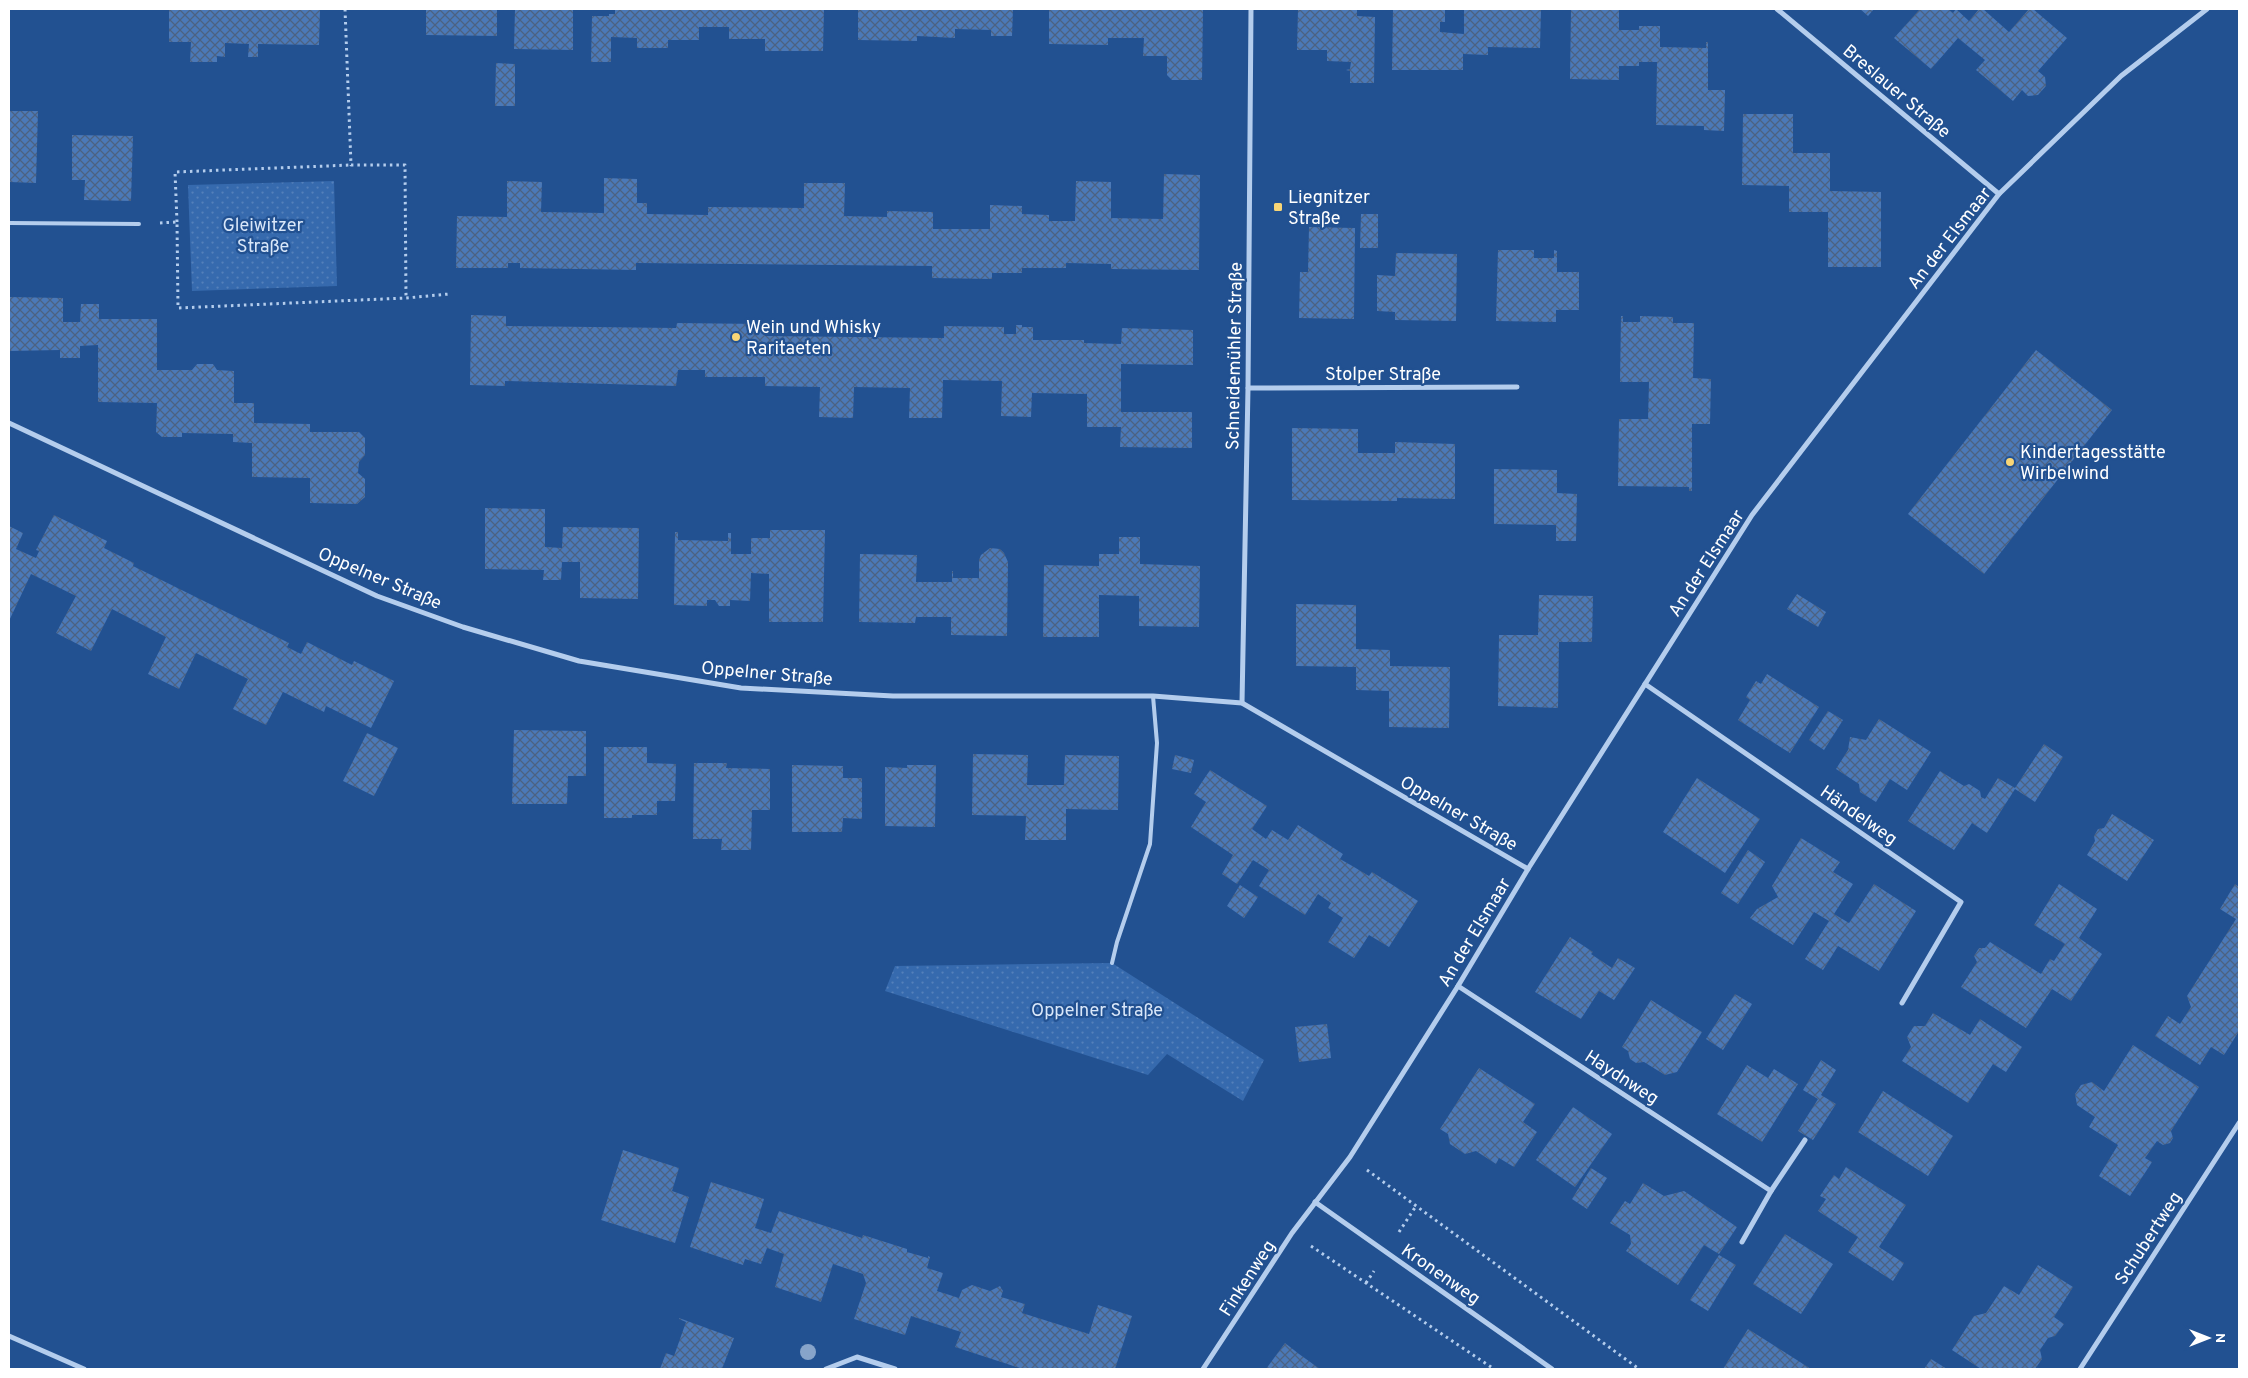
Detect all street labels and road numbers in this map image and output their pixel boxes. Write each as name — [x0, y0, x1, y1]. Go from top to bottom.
street label: Breslauer Straße — [1837, 40, 1955, 144]
street label: An der Elsmaar — [1903, 183, 1997, 295]
street label: Schneidemühler Straße — [1222, 262, 1249, 450]
street label: Stolper Straße — [1325, 364, 1441, 387]
street label: An der Elsmaar — [1664, 506, 1750, 622]
street label: Oppelner Straße — [314, 543, 445, 616]
street label: Oppelner Straße — [700, 657, 834, 692]
street label: Oppelner Straße — [1395, 771, 1521, 857]
street label: Händelweg — [1815, 781, 1901, 851]
street label: An der Elsmaar — [1434, 874, 1517, 992]
street label: Haydnweg — [1580, 1046, 1663, 1111]
street label: Schubertweg — [2111, 1188, 2188, 1290]
street label: Finkenweg — [1215, 1236, 1281, 1321]
street label: Kronenweg — [1396, 1240, 1484, 1311]

